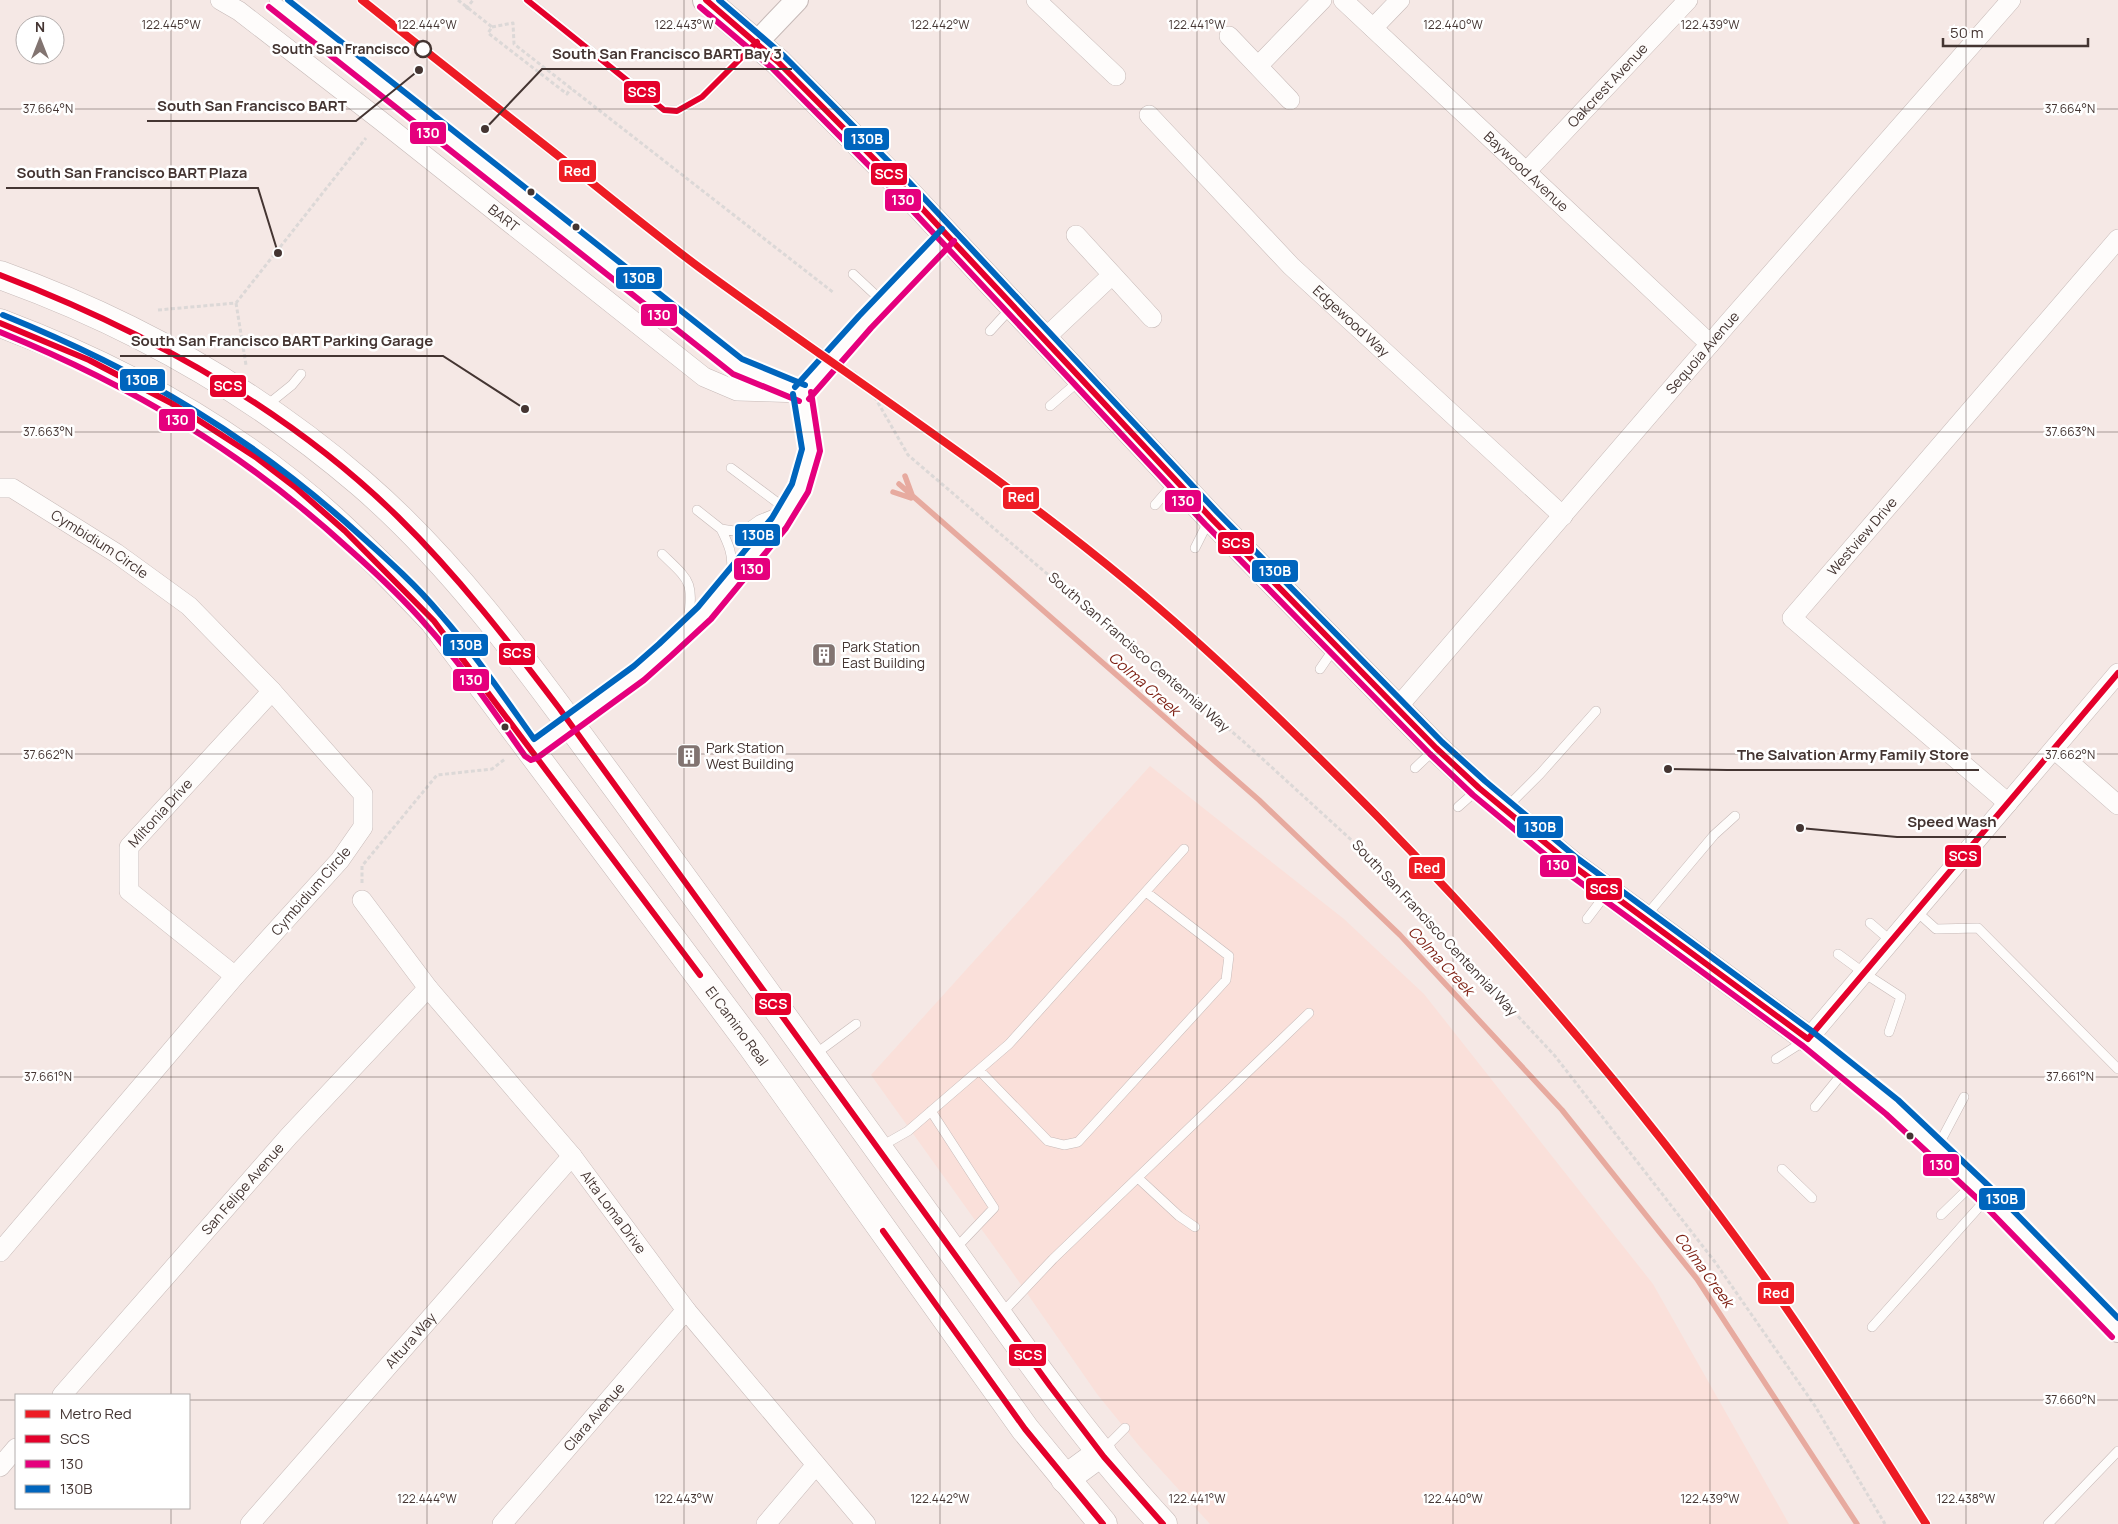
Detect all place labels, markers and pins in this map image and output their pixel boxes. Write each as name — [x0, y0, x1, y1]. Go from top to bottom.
place label: South San Francisco — [272, 39, 410, 58]
callout: South San Francisco BART Bay 3 — [542, 39, 792, 69]
marker: South San Francisco — [414, 40, 432, 58]
callout: South San Francisco BART — [147, 91, 356, 121]
callout: South San Francisco BART Plaza — [6, 158, 258, 188]
unlabelled marker — [526, 187, 536, 197]
unlabelled marker — [571, 222, 581, 232]
callout: South San Francisco BART Parking Garage — [120, 326, 443, 356]
place label: Park Station East Building — [842, 637, 925, 672]
building icon: Park Station East Building — [811, 642, 837, 668]
unlabelled marker — [500, 722, 510, 732]
place label: Park Station West Building — [706, 738, 794, 773]
callout: The Salvation Army Family Store — [1727, 740, 1979, 770]
building icon: Park Station West Building — [676, 743, 702, 769]
callout: Speed Wash — [1897, 807, 2006, 837]
unlabelled marker — [1905, 1131, 1915, 1141]

